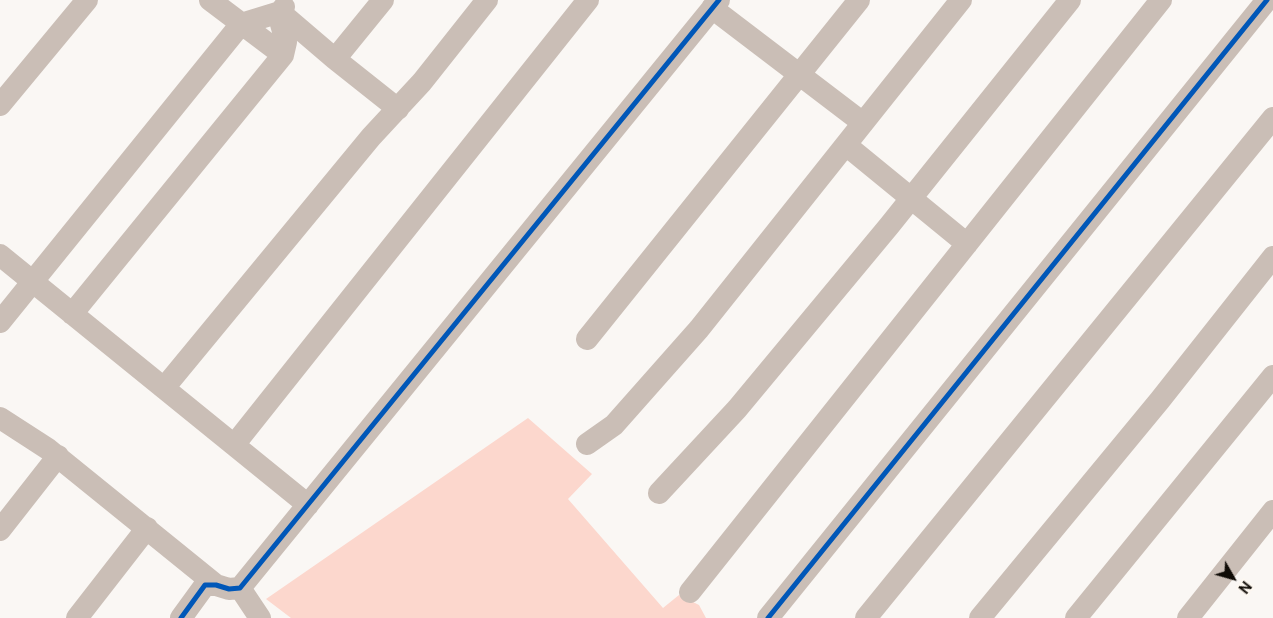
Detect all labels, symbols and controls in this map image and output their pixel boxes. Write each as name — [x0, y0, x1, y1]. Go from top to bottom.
north arrow — [1208, 553, 1258, 603]
text: N — [1235, 578, 1255, 596]

